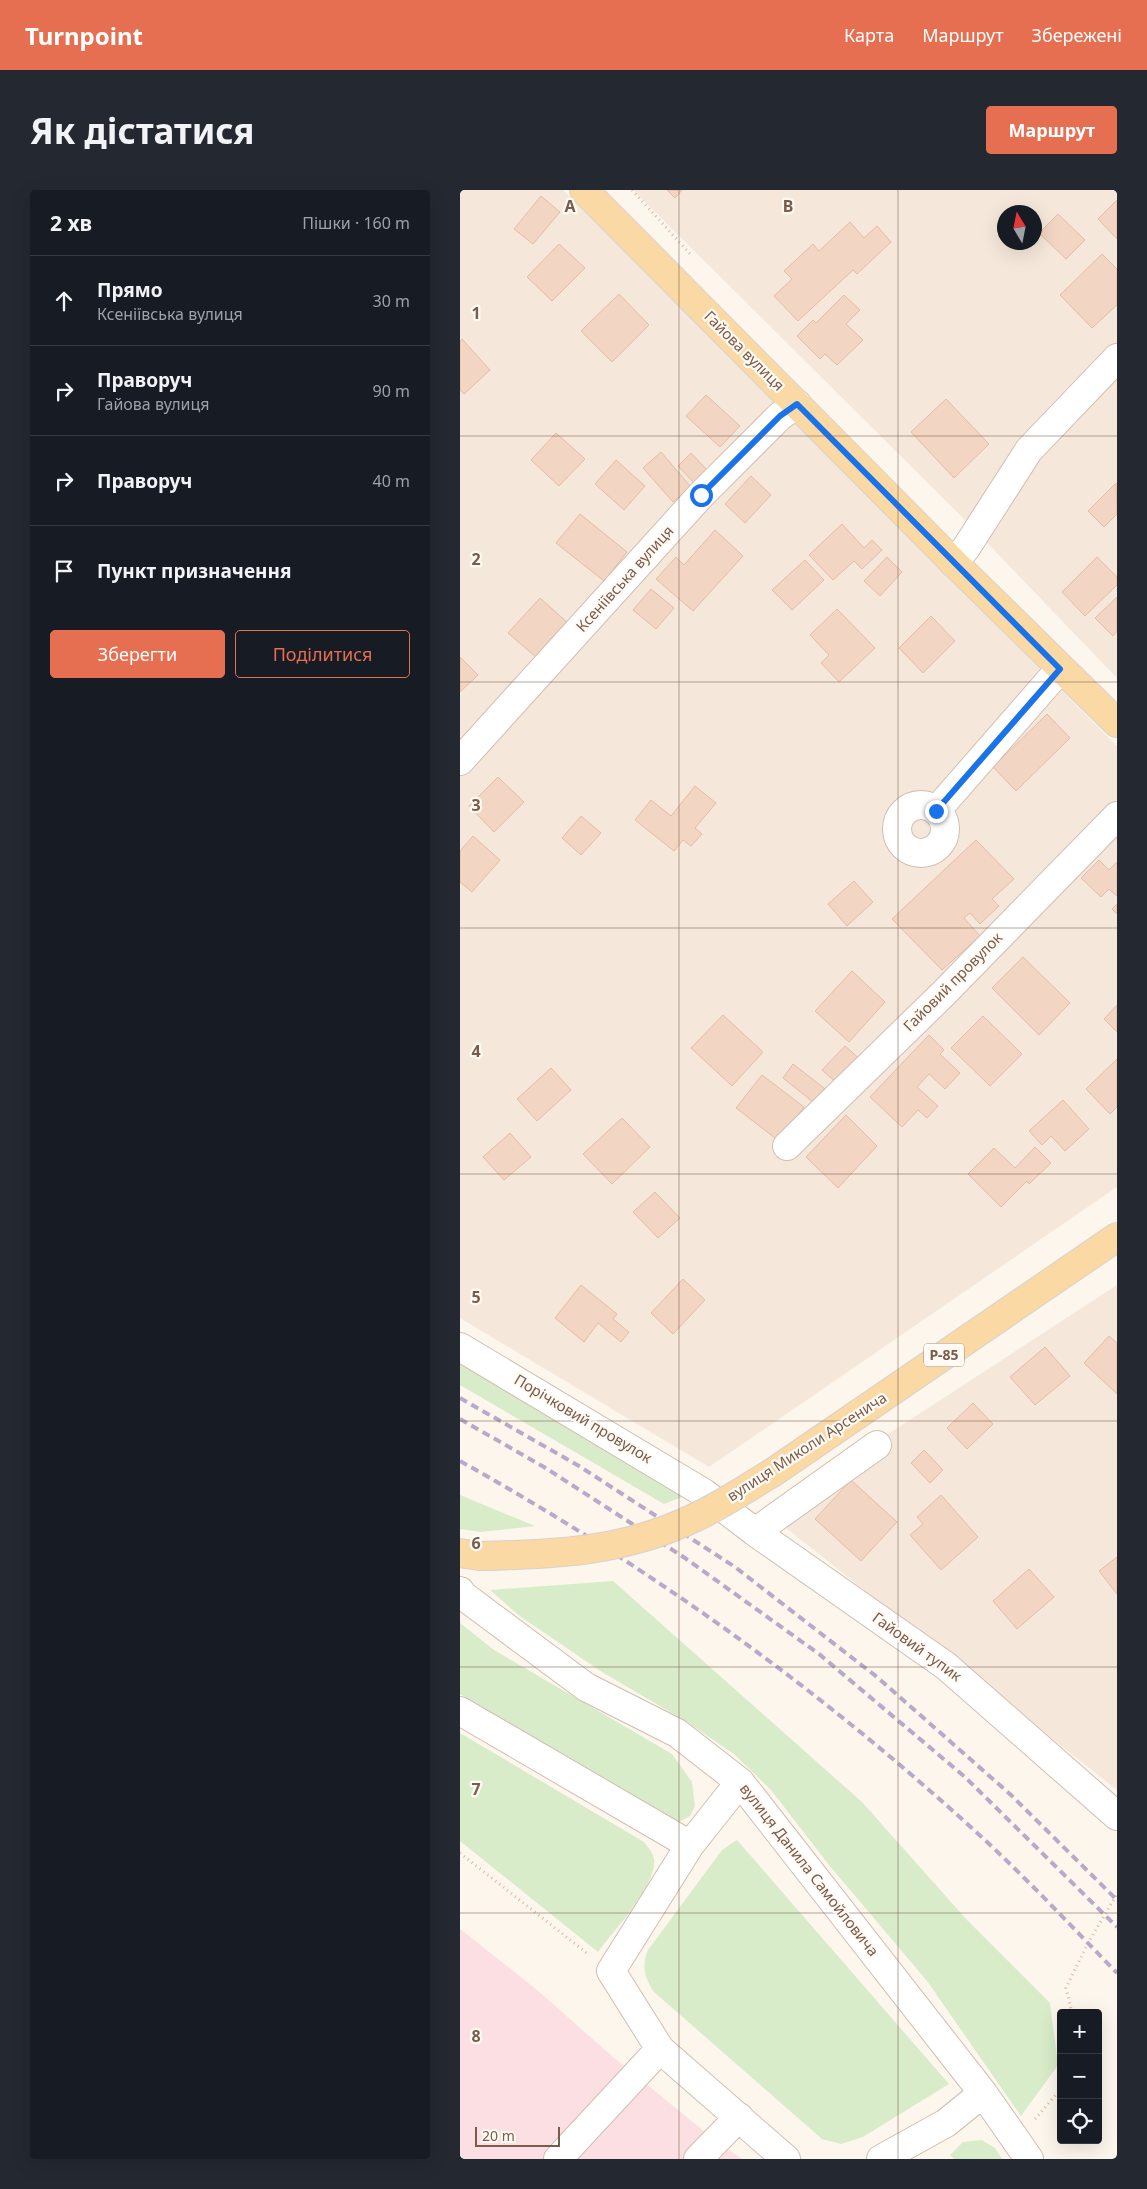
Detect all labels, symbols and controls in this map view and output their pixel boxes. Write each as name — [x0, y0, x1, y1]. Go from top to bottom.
text: Turnpoint — [25, 19, 143, 52]
text: Карта — [844, 23, 894, 47]
text: Маршрут — [922, 23, 1004, 47]
text: Збережені — [1032, 23, 1122, 47]
button: Маршрут — [986, 106, 1117, 154]
text: Як дістатися — [30, 107, 255, 154]
text: A — [564, 195, 576, 217]
text: B — [783, 195, 793, 217]
north arrow — [997, 205, 1042, 250]
text: 2 хв — [50, 209, 92, 237]
text: Пішки · 160 m — [302, 212, 410, 234]
text: Прямо — [97, 277, 163, 303]
icon: ahead — [50, 287, 78, 315]
text: 30 m — [373, 290, 410, 312]
text: 1 — [471, 302, 481, 324]
text: Ксеніївська вулиця — [97, 303, 243, 325]
street label: Гайова вулиця — [700, 306, 789, 395]
text: Праворуч — [97, 367, 192, 393]
icon: right — [50, 377, 78, 405]
text: 90 m — [373, 380, 410, 402]
text: Гайова вулиця — [97, 393, 209, 415]
icon: right — [50, 467, 78, 495]
text: Праворуч — [97, 468, 192, 494]
text: 40 m — [373, 470, 410, 492]
route start — [690, 484, 713, 507]
street label: Ксеніївська вулиця — [571, 521, 677, 636]
text: 2 — [471, 548, 481, 570]
icon: arrive — [50, 557, 78, 585]
text: Пункт призначення — [97, 558, 291, 584]
button: Зберегти — [50, 630, 225, 678]
button: Поділитися — [235, 630, 410, 678]
text: 3 — [471, 794, 481, 816]
route end — [925, 800, 948, 823]
street label: Гайовий провулок — [898, 927, 1006, 1035]
text: 4 — [471, 1040, 481, 1062]
text: 5 — [471, 1286, 481, 1308]
road number: Р-85 — [924, 1344, 964, 1366]
street label: Порічковий провулок — [511, 1369, 656, 1467]
street label: вулиця Миколи Арсенича — [723, 1387, 890, 1505]
text: 6 — [471, 1532, 481, 1554]
street label: Гайовий тупик — [869, 1607, 966, 1685]
text: 7 — [471, 1778, 481, 1800]
street label: вулиця Данила Самойловича — [736, 1779, 884, 1960]
map controls — [1057, 2009, 1102, 2144]
button: + — [1057, 2009, 1102, 2054]
text: 8 — [471, 2025, 481, 2047]
button: − — [1057, 2054, 1102, 2099]
button: locate — [1057, 2099, 1102, 2144]
scale bar — [475, 2124, 560, 2147]
text: 20 m — [482, 2126, 515, 2145]

